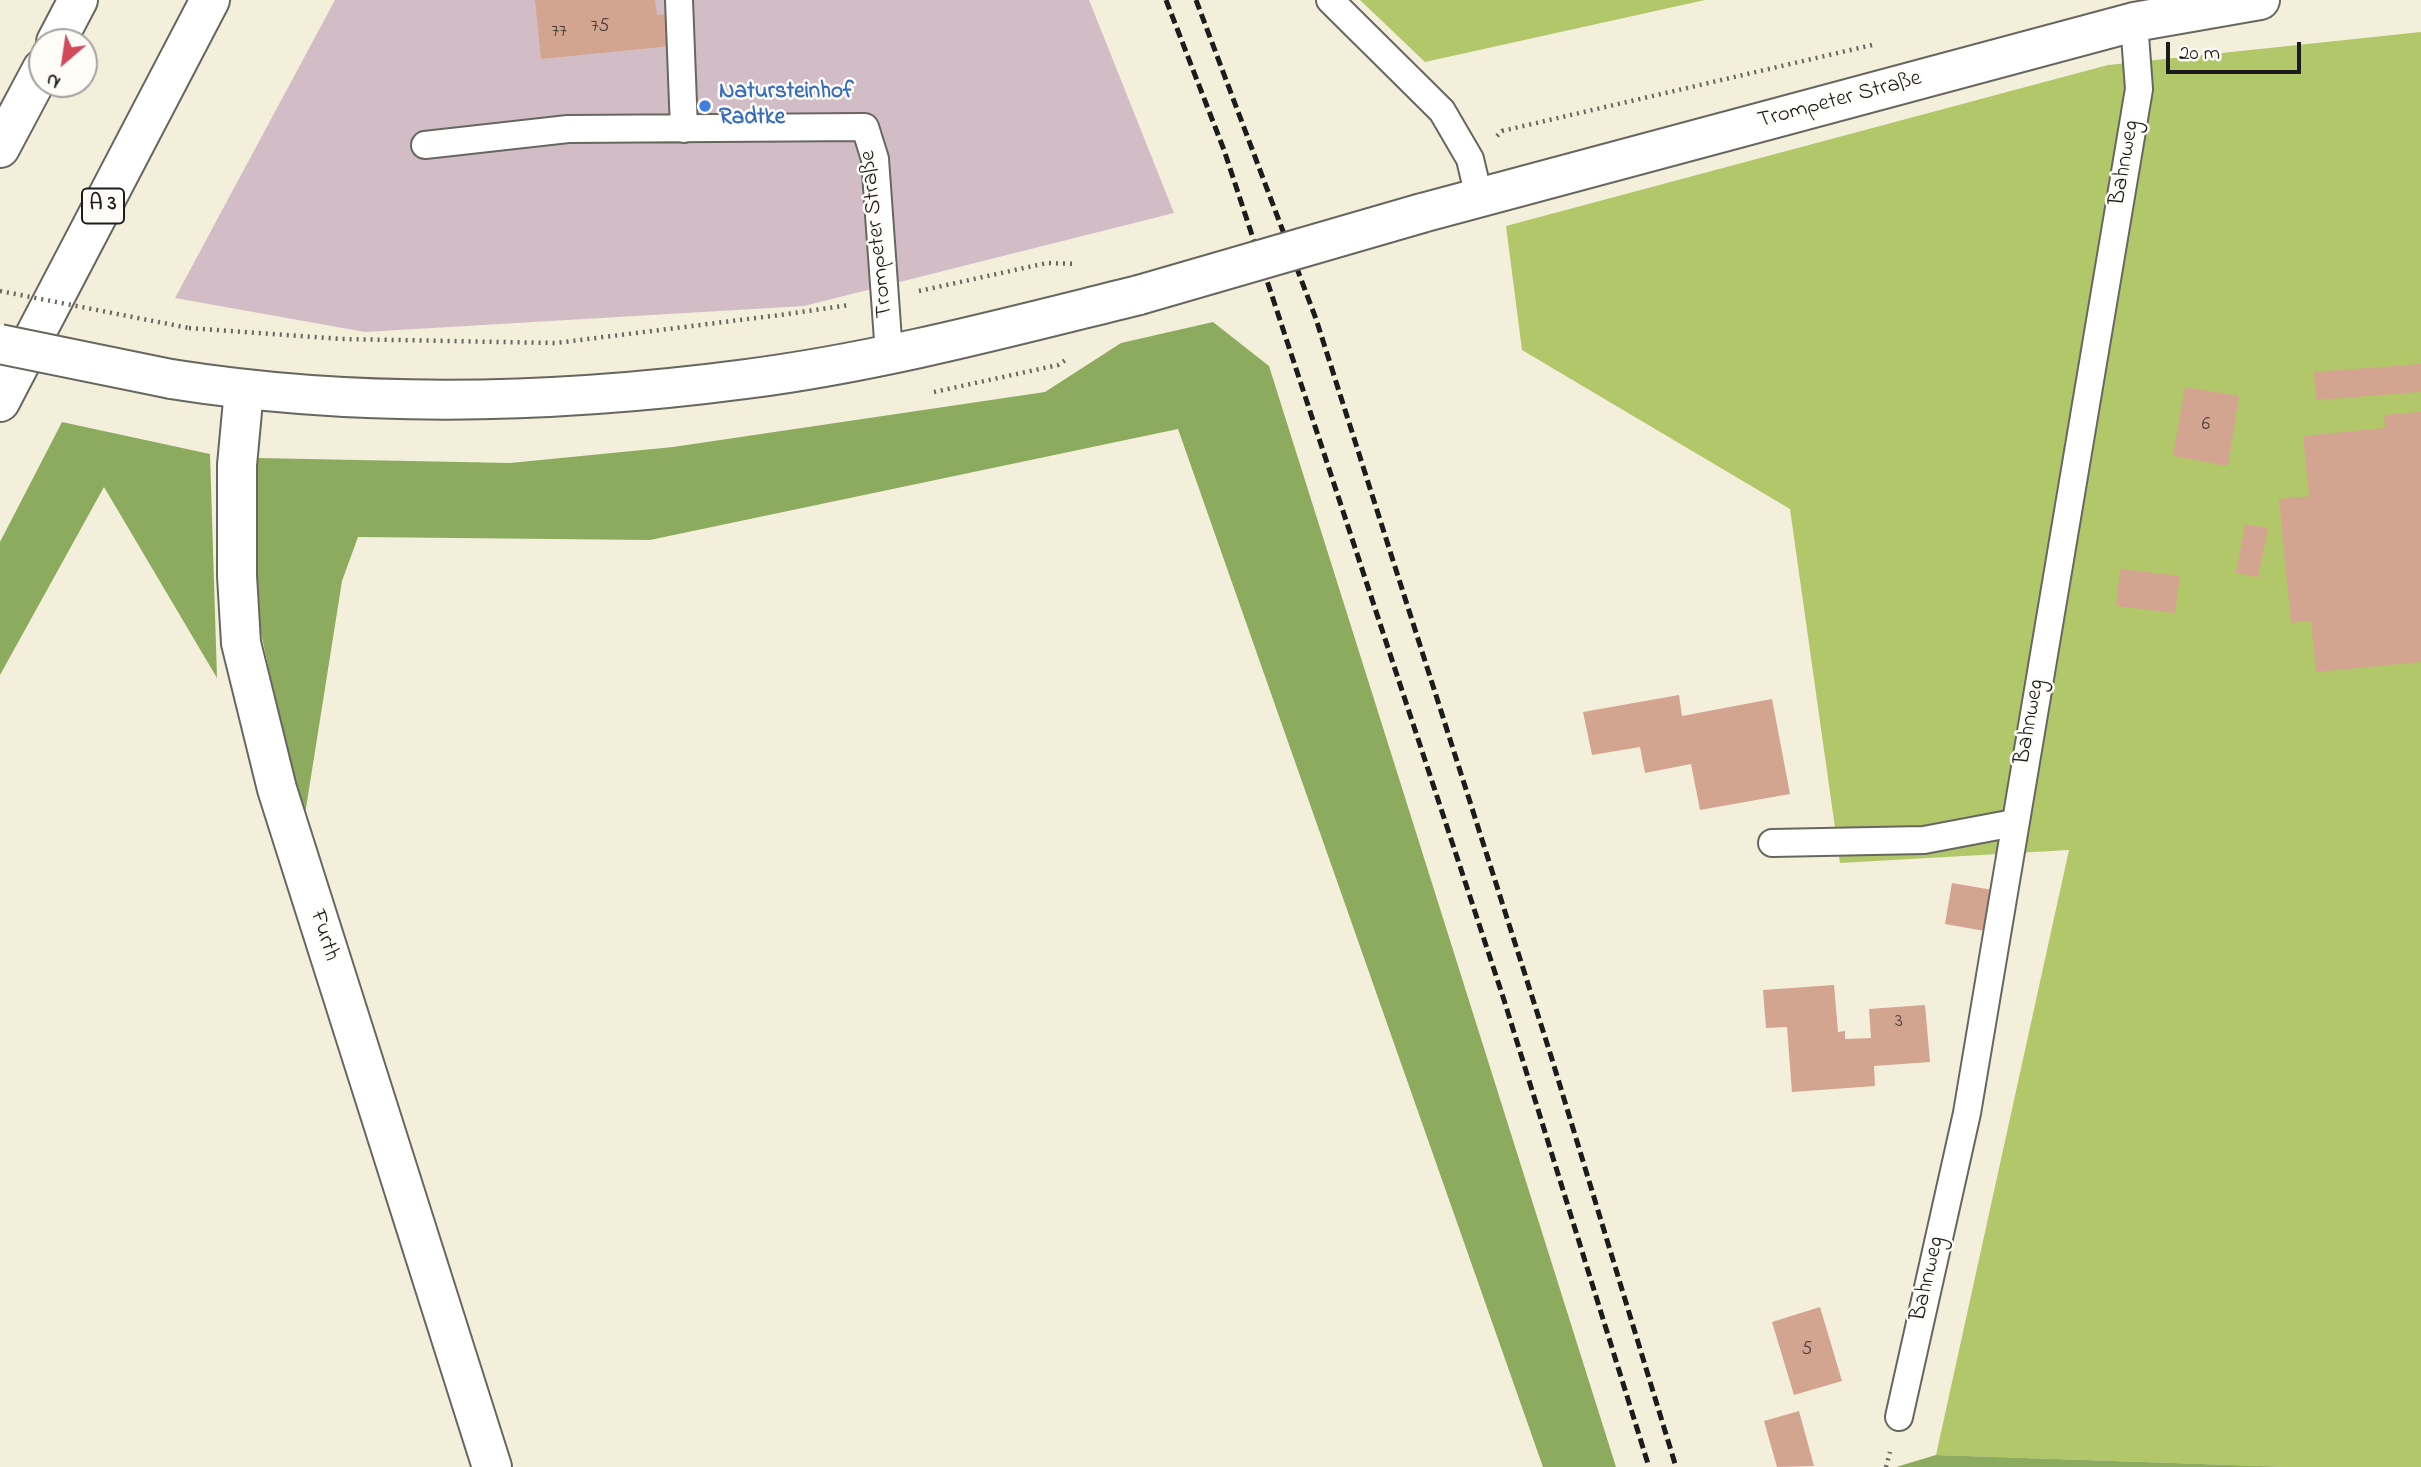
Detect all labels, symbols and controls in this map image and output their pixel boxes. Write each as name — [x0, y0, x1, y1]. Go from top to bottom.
house number: 75 — [591, 17, 609, 39]
house number: 77 — [551, 22, 567, 44]
north arrow — [28, 28, 98, 98]
scale bar — [2169, 28, 2304, 72]
text: 20 m — [2179, 39, 2220, 69]
text: N — [41, 65, 66, 95]
street label: Trompeter Straße — [1755, 66, 1925, 136]
place label: Natursteinhof Radtke — [719, 79, 854, 133]
marker: Natursteinhof Radtke — [697, 98, 713, 114]
street label: Bahnweg — [2105, 118, 2147, 208]
street label: Trompeter Straße — [855, 149, 901, 319]
road number: A 3 — [82, 188, 124, 224]
house number: 6 — [2202, 415, 2210, 437]
street label: Bahnweg — [2010, 677, 2052, 767]
street label: Furth — [302, 907, 344, 965]
house number: 3 — [1895, 1012, 1903, 1034]
street label: Bahnweg — [1906, 1234, 1952, 1324]
house number: 5 — [1802, 1340, 1812, 1362]

